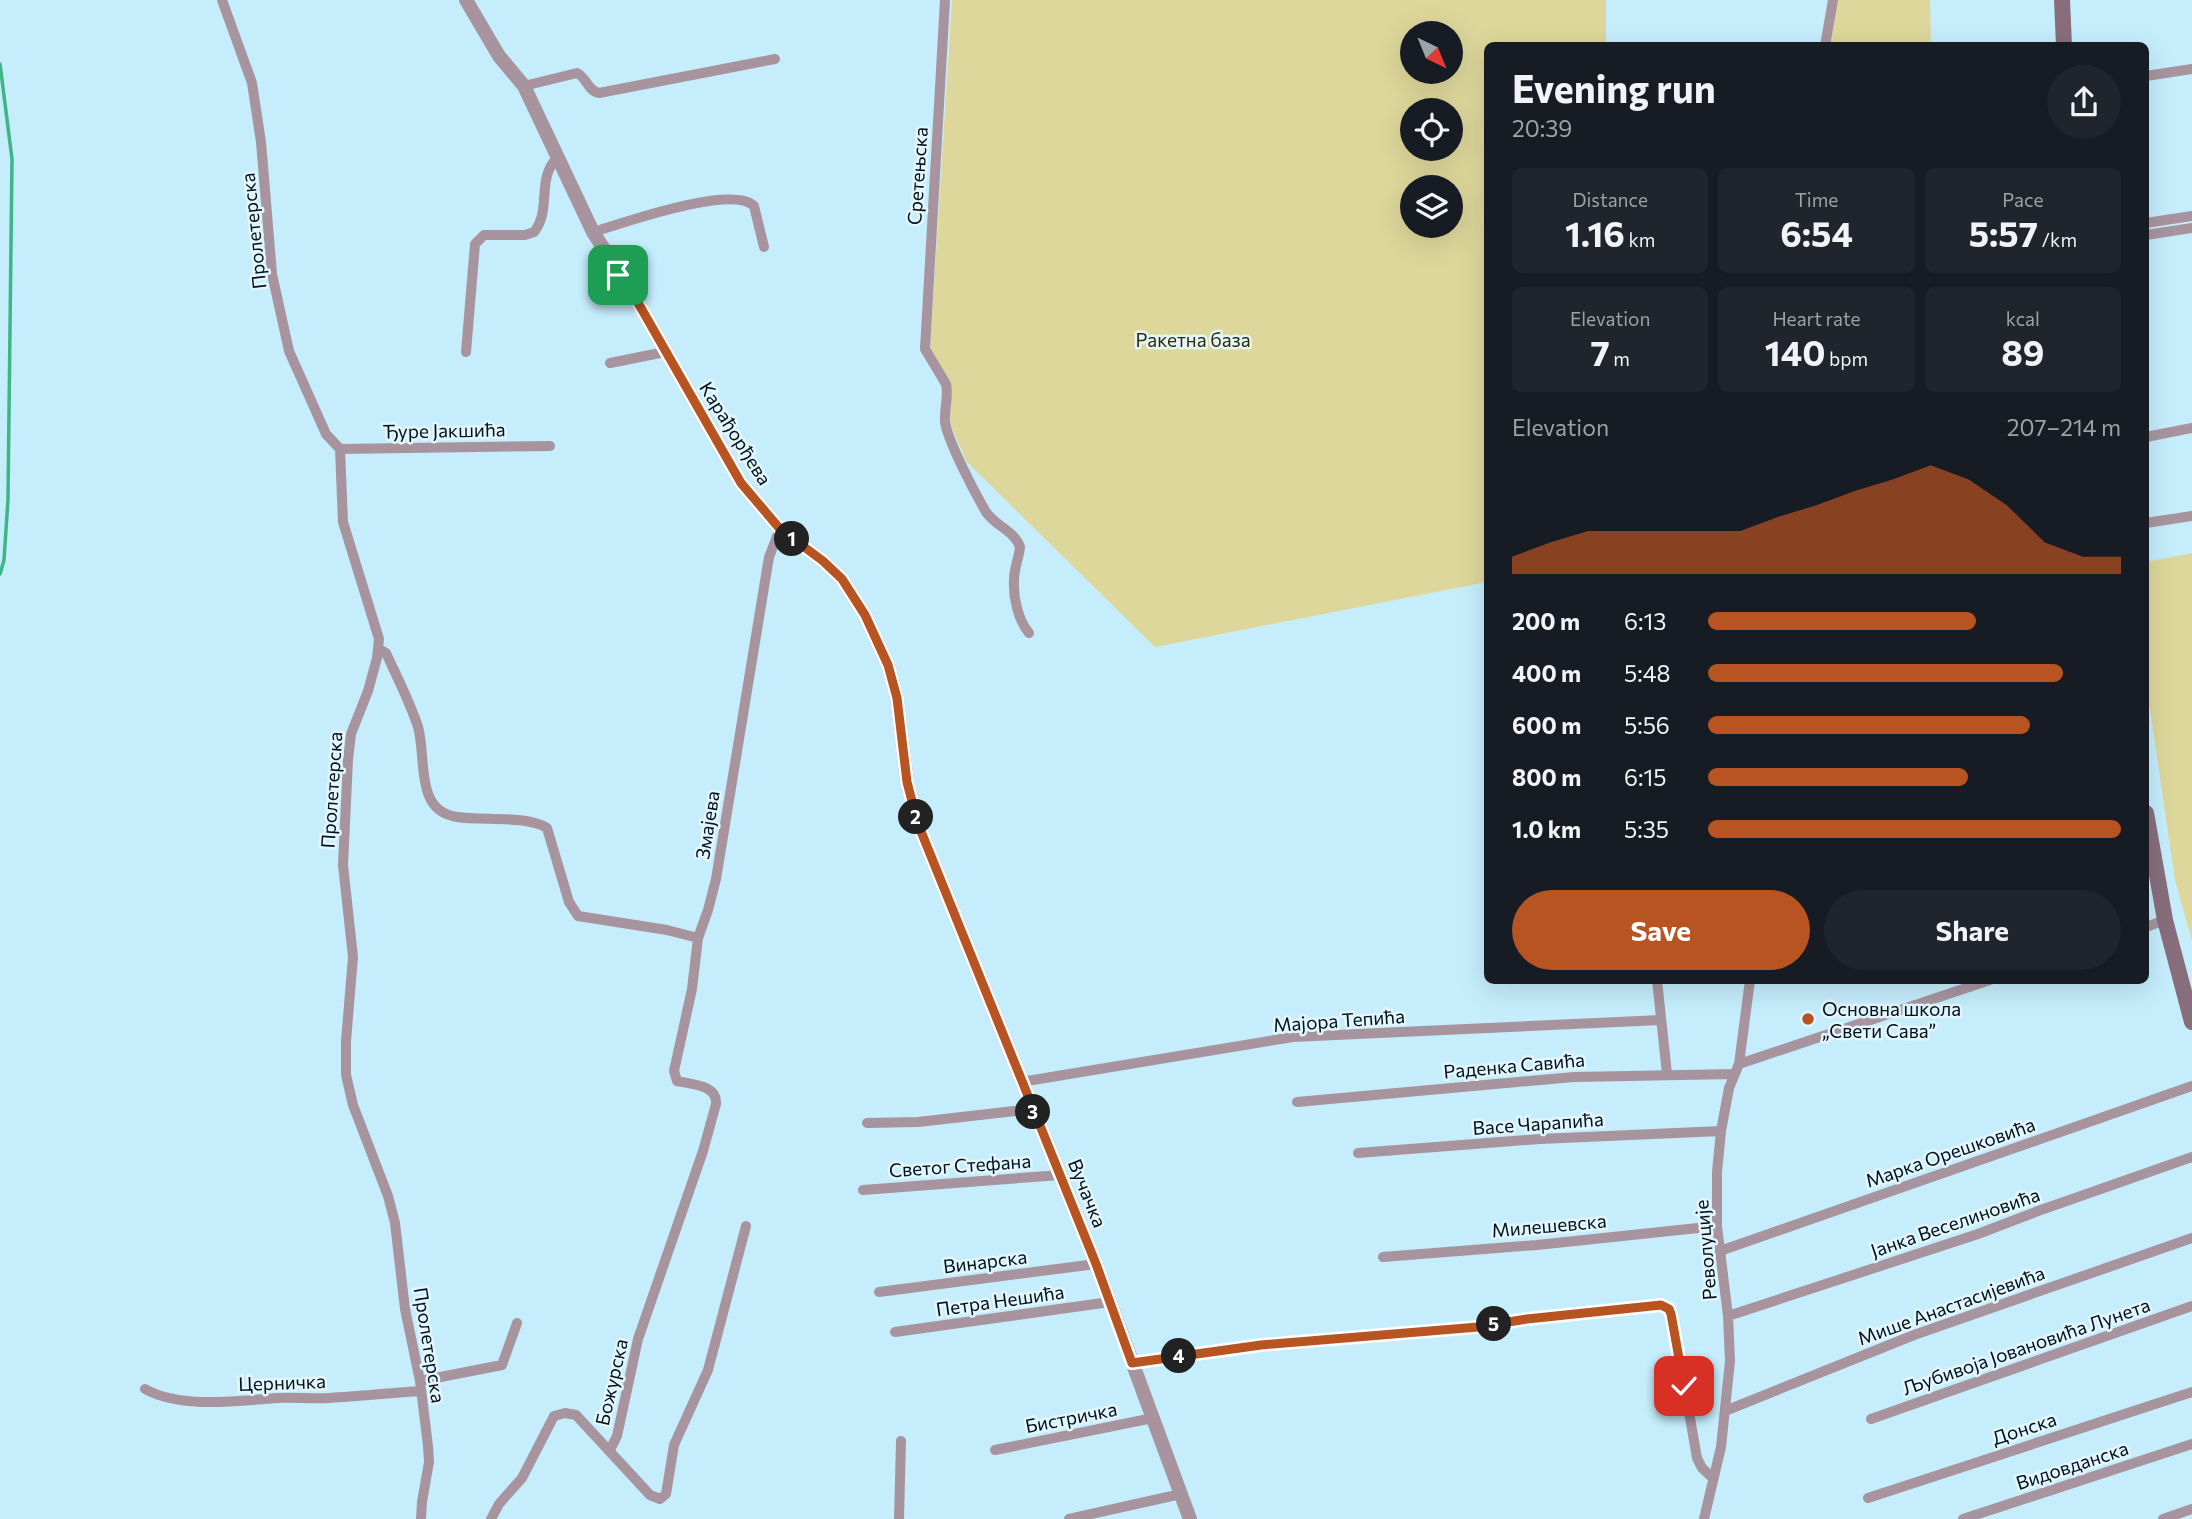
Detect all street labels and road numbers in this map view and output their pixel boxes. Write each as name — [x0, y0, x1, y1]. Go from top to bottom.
street label: Сретењска — [902, 126, 932, 226]
street label: Пролетерска — [235, 172, 271, 290]
street label: Карађорђева — [695, 377, 777, 489]
street label: Ђуре Јакшића — [382, 417, 506, 443]
street label: Пролетерска — [315, 731, 347, 849]
street label: Змајева — [690, 789, 724, 861]
street label: Мајора Тепића — [1272, 1004, 1406, 1036]
street label: Раденка Савића — [1442, 1047, 1586, 1083]
street label: Васе Чарапића — [1472, 1107, 1604, 1139]
street label: Марка Орешковића — [1862, 1112, 2038, 1192]
street label: Светог Стефана — [888, 1149, 1032, 1181]
street label: Вучачка — [1064, 1155, 1112, 1231]
street label: Јанка Веселиновића — [1867, 1182, 2043, 1262]
street label: Револуције — [1689, 1199, 1721, 1301]
street label: Милешевска — [1491, 1209, 1607, 1241]
street label: Винарска — [942, 1244, 1028, 1278]
street label: Мише Анастасијевића — [1854, 1260, 2048, 1350]
street label: Петра Нешића — [934, 1280, 1066, 1320]
street label: Пролетерска — [410, 1285, 450, 1405]
street label: Љубивоја Јовановића Лунета — [1899, 1293, 2153, 1399]
street label: Божурска — [590, 1336, 632, 1428]
street label: Церничка — [238, 1369, 326, 1395]
street label: Бистричка — [1023, 1397, 1119, 1437]
street label: Донска — [1989, 1407, 2059, 1449]
street label: Видовданска — [2013, 1436, 2131, 1494]

